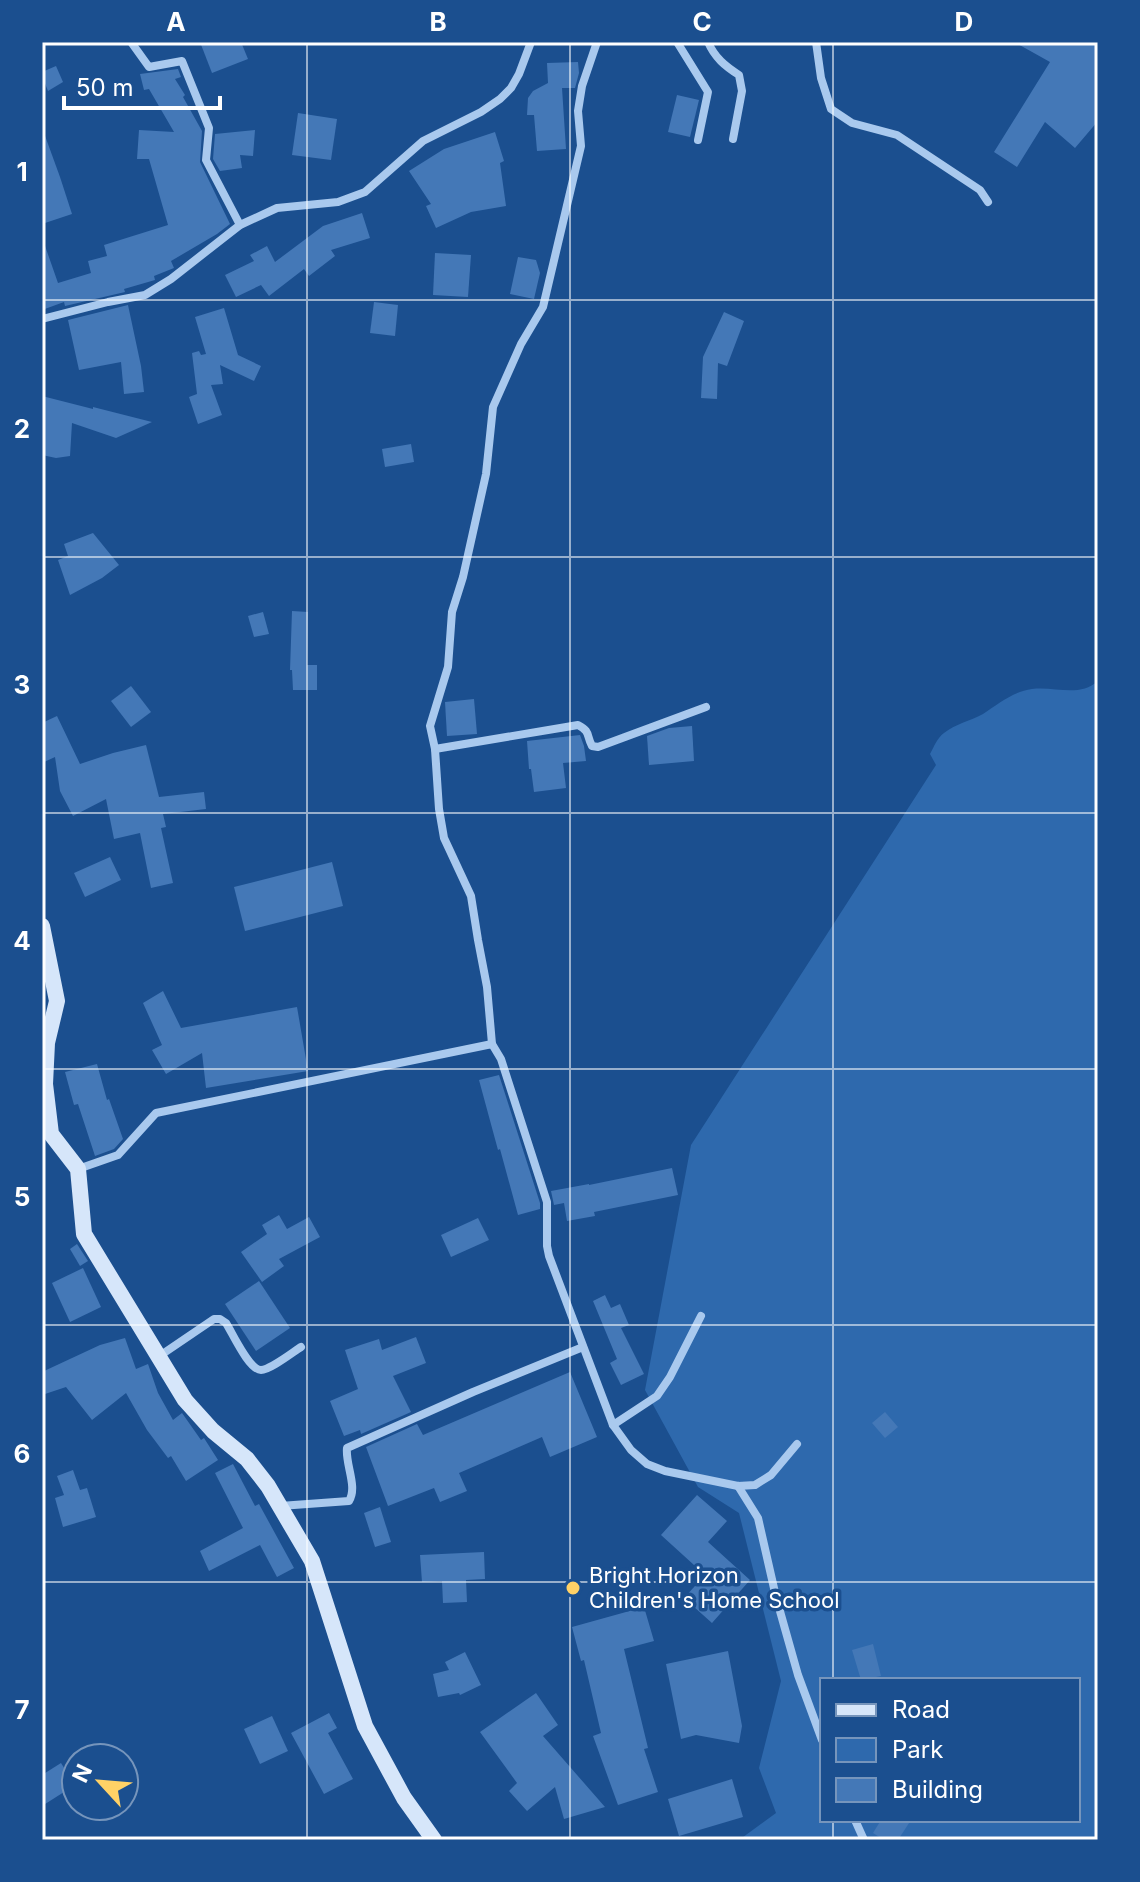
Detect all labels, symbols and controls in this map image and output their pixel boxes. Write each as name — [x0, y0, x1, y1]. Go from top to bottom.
text: A — [166, 6, 186, 37]
text: B — [429, 6, 447, 37]
text: C — [692, 6, 712, 37]
text: D — [955, 6, 973, 37]
scale bar — [64, 60, 220, 110]
text: 50 m — [76, 73, 134, 102]
text: 1 — [16, 156, 28, 187]
text: 2 — [14, 413, 30, 444]
text: 3 — [14, 669, 30, 700]
text: 4 — [13, 925, 31, 956]
text: 5 — [14, 1181, 30, 1212]
text: 6 — [14, 1438, 30, 1469]
place label: Bright Horizon Children's Home School — [589, 1562, 840, 1613]
marker: Bright Horizon Children's Home School — [564, 1579, 582, 1597]
legend — [820, 1678, 1080, 1822]
text: 7 — [14, 1694, 30, 1725]
text: Road — [892, 1695, 950, 1724]
text: Park — [892, 1735, 943, 1764]
north arrow — [60, 1742, 140, 1822]
text: N — [67, 1760, 97, 1786]
text: Building — [892, 1775, 983, 1804]

